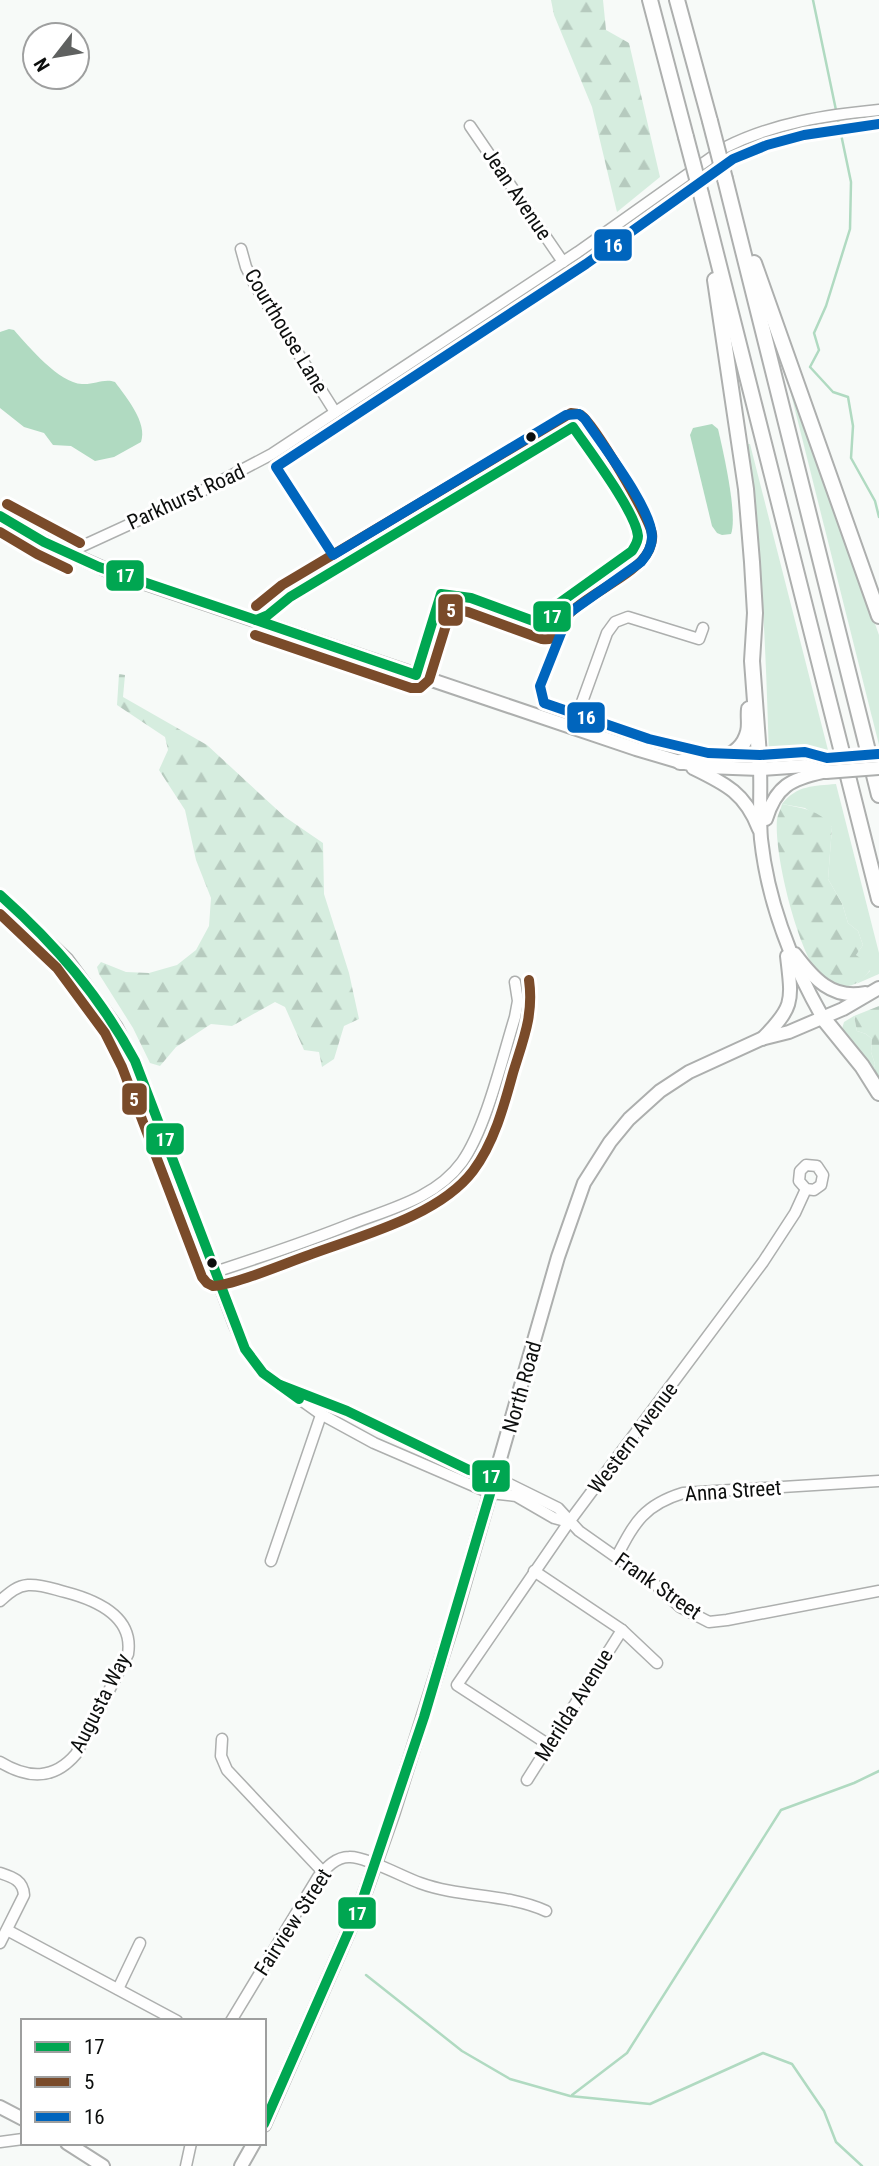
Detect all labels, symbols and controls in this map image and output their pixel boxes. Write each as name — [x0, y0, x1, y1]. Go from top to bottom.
north arrow — [21, 21, 91, 91]
text: N — [29, 54, 55, 75]
street label: Jean Avenue — [478, 144, 557, 245]
line badge: 16 — [593, 228, 633, 262]
text: 16 — [603, 234, 623, 257]
street label: Courthouse Lane — [239, 264, 333, 398]
unlabelled marker — [524, 430, 538, 444]
street label: Parkhurst Road — [123, 459, 249, 535]
line badge: 17 — [105, 559, 145, 592]
text: 17 — [115, 564, 135, 587]
line badge: 5 — [437, 593, 464, 627]
text: 5 — [446, 599, 456, 622]
line badge: 17 — [532, 600, 572, 633]
text: 17 — [542, 605, 562, 628]
line badge: 16 — [566, 701, 606, 734]
text: 16 — [576, 706, 596, 729]
line badge: 5 — [121, 1082, 148, 1116]
text: 5 — [129, 1088, 139, 1111]
line badge: 17 — [145, 1122, 185, 1156]
text: 17 — [155, 1128, 175, 1151]
unlabelled marker — [205, 1256, 219, 1270]
street label: North Road — [498, 1339, 546, 1435]
street label: Western Avenue — [583, 1378, 683, 1498]
line badge: 17 — [471, 1459, 511, 1493]
text: 17 — [481, 1465, 501, 1488]
street label: Anna Street — [684, 1476, 782, 1506]
street label: Frank Street — [610, 1548, 706, 1624]
street label: Merilda Avenue — [530, 1644, 618, 1765]
street label: Augusta Way — [65, 1649, 135, 1756]
street label: Fairview Street — [250, 1864, 336, 1980]
line badge: 17 — [337, 1896, 377, 1930]
text: 17 — [347, 1902, 367, 1925]
legend — [21, 2019, 266, 2145]
text: 17 — [84, 2035, 105, 2059]
text: 5 — [84, 2070, 94, 2094]
text: 16 — [84, 2105, 105, 2129]

